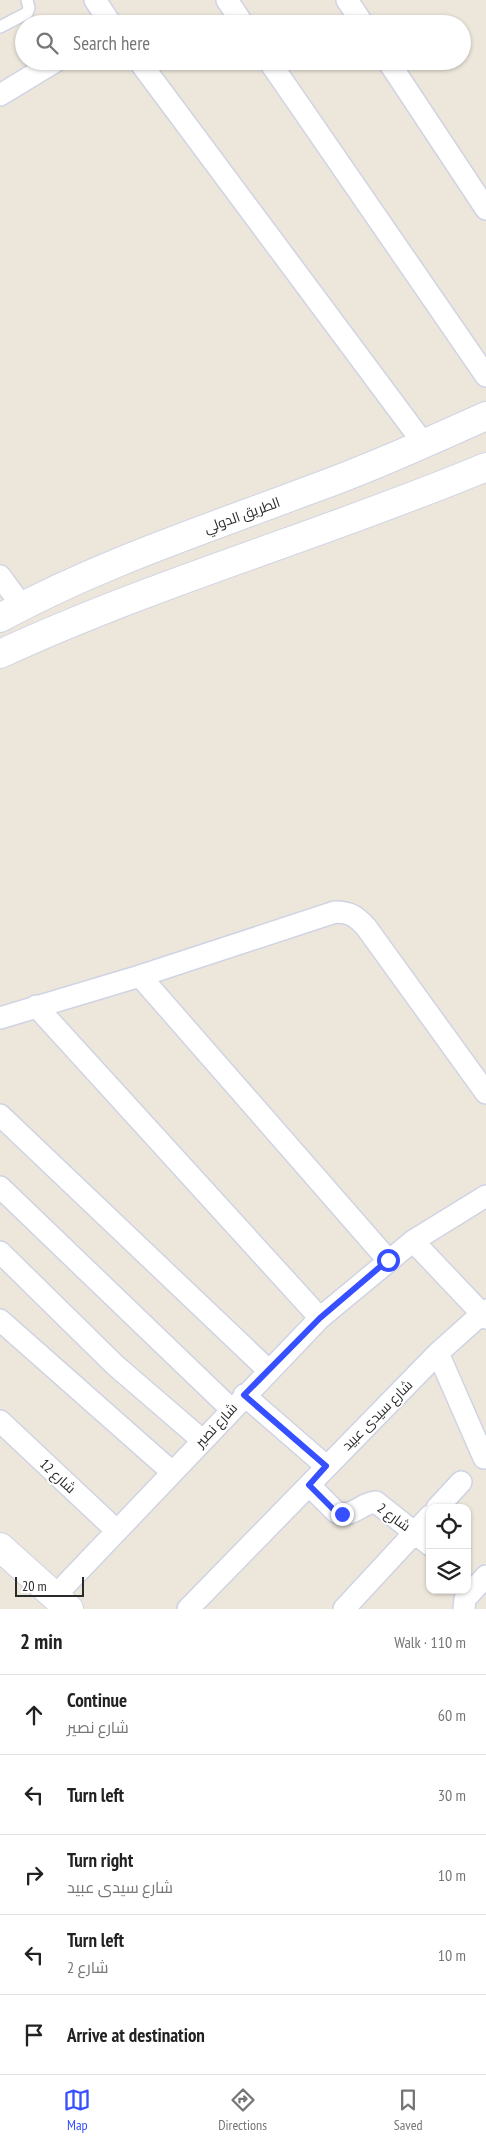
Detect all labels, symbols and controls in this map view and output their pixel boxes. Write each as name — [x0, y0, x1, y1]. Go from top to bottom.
search box — [15, 15, 471, 70]
icon: search — [33, 29, 61, 57]
text: Search here — [73, 31, 150, 55]
street label: الطريق الدولي — [201, 493, 284, 540]
route start — [377, 1249, 400, 1272]
street label: شارع سيدى عبيد — [338, 1376, 416, 1454]
street label: شارع نصير — [190, 1399, 241, 1452]
street label: شارع 12 — [36, 1455, 80, 1497]
street label: شارع 2 — [374, 1499, 414, 1535]
route end — [331, 1503, 354, 1526]
map controls — [426, 1504, 471, 1594]
button: locate — [426, 1504, 471, 1549]
button: layers — [426, 1549, 471, 1594]
scale bar — [15, 1574, 84, 1597]
text: 20 m — [22, 1577, 47, 1595]
text: 2 min — [20, 1628, 62, 1655]
text: Walk · 110 m — [394, 1632, 466, 1652]
text: Continue — [67, 1688, 127, 1712]
icon: ahead — [20, 1701, 48, 1729]
text: 60 m — [438, 1705, 466, 1725]
text: شارع نصير — [67, 1717, 129, 1737]
icon: left — [20, 1781, 48, 1809]
text: Turn left — [67, 1783, 124, 1807]
text: 30 m — [438, 1785, 466, 1805]
text: Turn right — [67, 1848, 133, 1872]
icon: right — [20, 1861, 48, 1889]
text: 10 m — [438, 1865, 466, 1885]
text: شارع سيدى عبيد — [67, 1877, 173, 1897]
text: Turn left — [67, 1928, 124, 1952]
icon: left — [20, 1941, 48, 1969]
text: 10 m — [438, 1945, 466, 1965]
text: شارع 2 — [67, 1957, 109, 1977]
icon: arrive — [20, 2021, 48, 2049]
text: Arrive at destination — [67, 2023, 205, 2047]
tab: Map — [63, 2086, 91, 2134]
tab: Directions — [218, 2086, 267, 2134]
tab: Saved — [394, 2086, 423, 2134]

